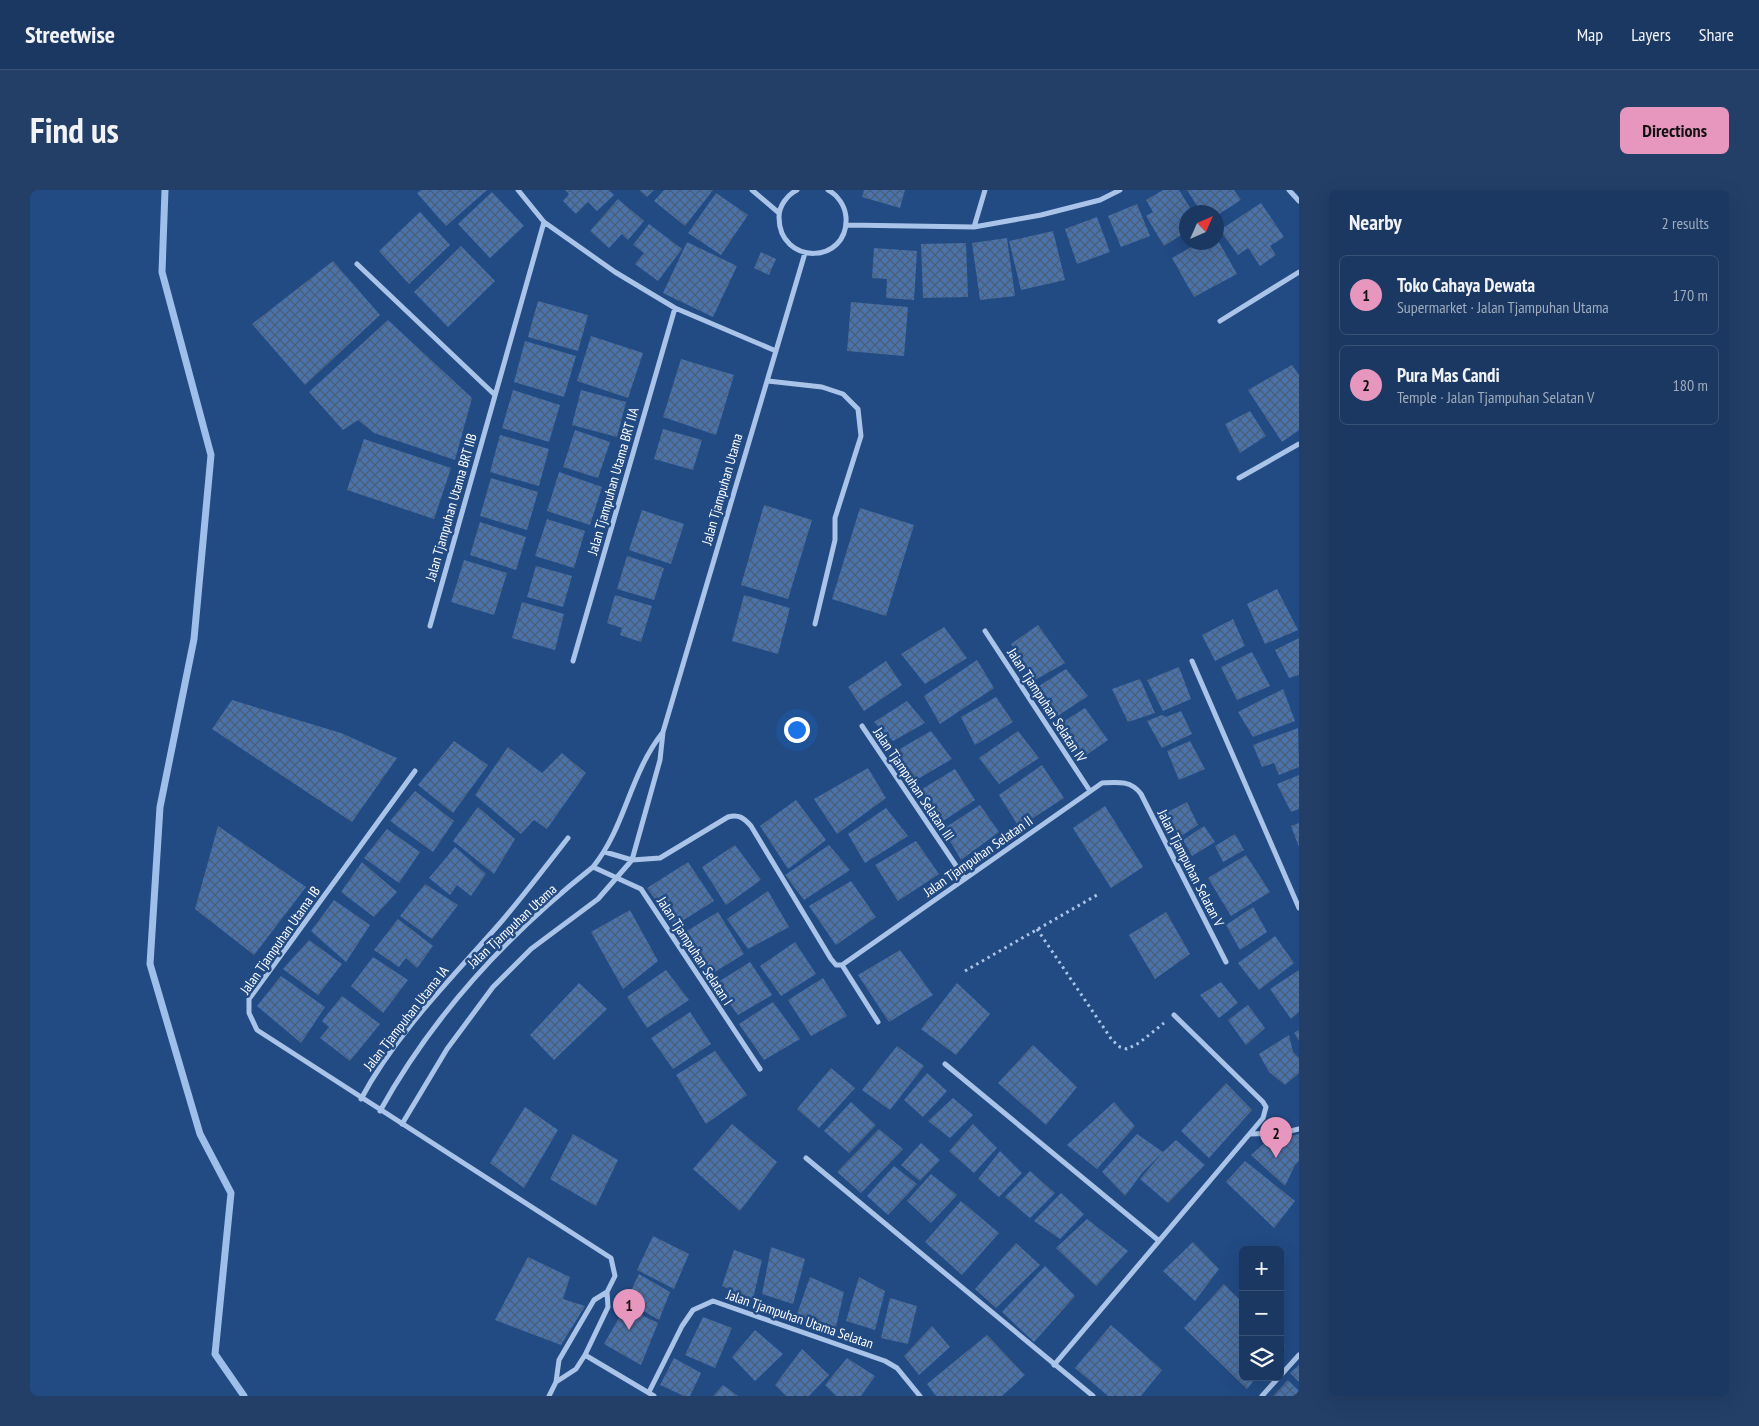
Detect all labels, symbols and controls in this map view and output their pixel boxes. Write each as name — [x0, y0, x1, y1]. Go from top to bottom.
text: Streetwise — [25, 19, 115, 50]
text: Map — [1577, 23, 1603, 46]
text: Layers — [1631, 23, 1671, 46]
text: Share — [1699, 23, 1734, 46]
text: Find us — [30, 107, 119, 153]
button: Directions — [1620, 107, 1729, 154]
north arrow — [1179, 205, 1224, 250]
text: Nearby — [1349, 209, 1402, 236]
text: 2 results — [1662, 213, 1709, 233]
text: Toko Cahaya Dewata — [1397, 273, 1535, 297]
text: 1 — [1362, 285, 1370, 305]
text: 170 m — [1673, 285, 1708, 305]
text: Supermarket · Jalan Tjampuhan Utama — [1397, 297, 1609, 317]
text: Pura Mas Candi — [1397, 363, 1500, 387]
text: 2 — [1362, 375, 1370, 395]
text: 180 m — [1673, 375, 1708, 395]
text: Temple · Jalan Tjampuhan Selatan V — [1397, 387, 1594, 407]
street label: Jalan Tjampuhan Utama BRT IIA — [583, 405, 643, 558]
street label: Jalan Tjampuhan Utama BRT IIB — [421, 431, 481, 584]
street label: Jalan Tjampuhan Utama — [697, 431, 747, 548]
street label: Jalan Tjampuhan Selatan IV — [1003, 644, 1091, 766]
your location — [784, 717, 810, 743]
street label: Jalan Tjampuhan Selatan III — [869, 723, 959, 844]
street label: Jalan Tjampuhan Selatan V — [1153, 806, 1229, 930]
street label: Jalan Tjampuhan Selatan II — [919, 812, 1036, 901]
street label: Jalan Tjampuhan Utama — [463, 880, 560, 973]
street label: Jalan Tjampuhan Utama IB — [235, 882, 324, 998]
street label: Jalan Tjampuhan Selatan I — [653, 892, 737, 1009]
street label: Jalan Tjampuhan Utama IA — [359, 962, 453, 1075]
pin: 2 — [1260, 1117, 1292, 1158]
map controls — [1239, 1246, 1284, 1381]
button: + — [1239, 1246, 1284, 1291]
street label: Jalan Tjampuhan Utama Selatan — [723, 1285, 876, 1353]
pin: 1 — [613, 1289, 645, 1330]
button: − — [1239, 1291, 1284, 1336]
button: layers — [1239, 1336, 1284, 1381]

